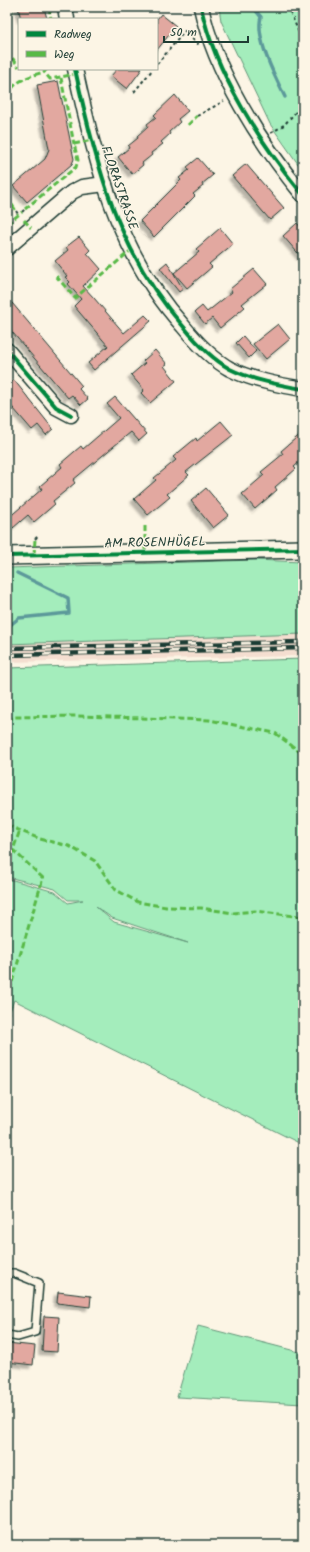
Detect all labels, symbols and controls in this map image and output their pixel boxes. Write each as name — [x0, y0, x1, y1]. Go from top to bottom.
legend — [18, 18, 158, 70]
scale bar — [164, 18, 248, 44]
text: 50 m — [170, 23, 197, 42]
text: Radweg — [54, 25, 92, 44]
text: Weg — [54, 45, 75, 64]
street label: FLORASTRASSE — [95, 143, 143, 233]
street label: AM ROSENHÜGEL — [104, 532, 206, 554]

